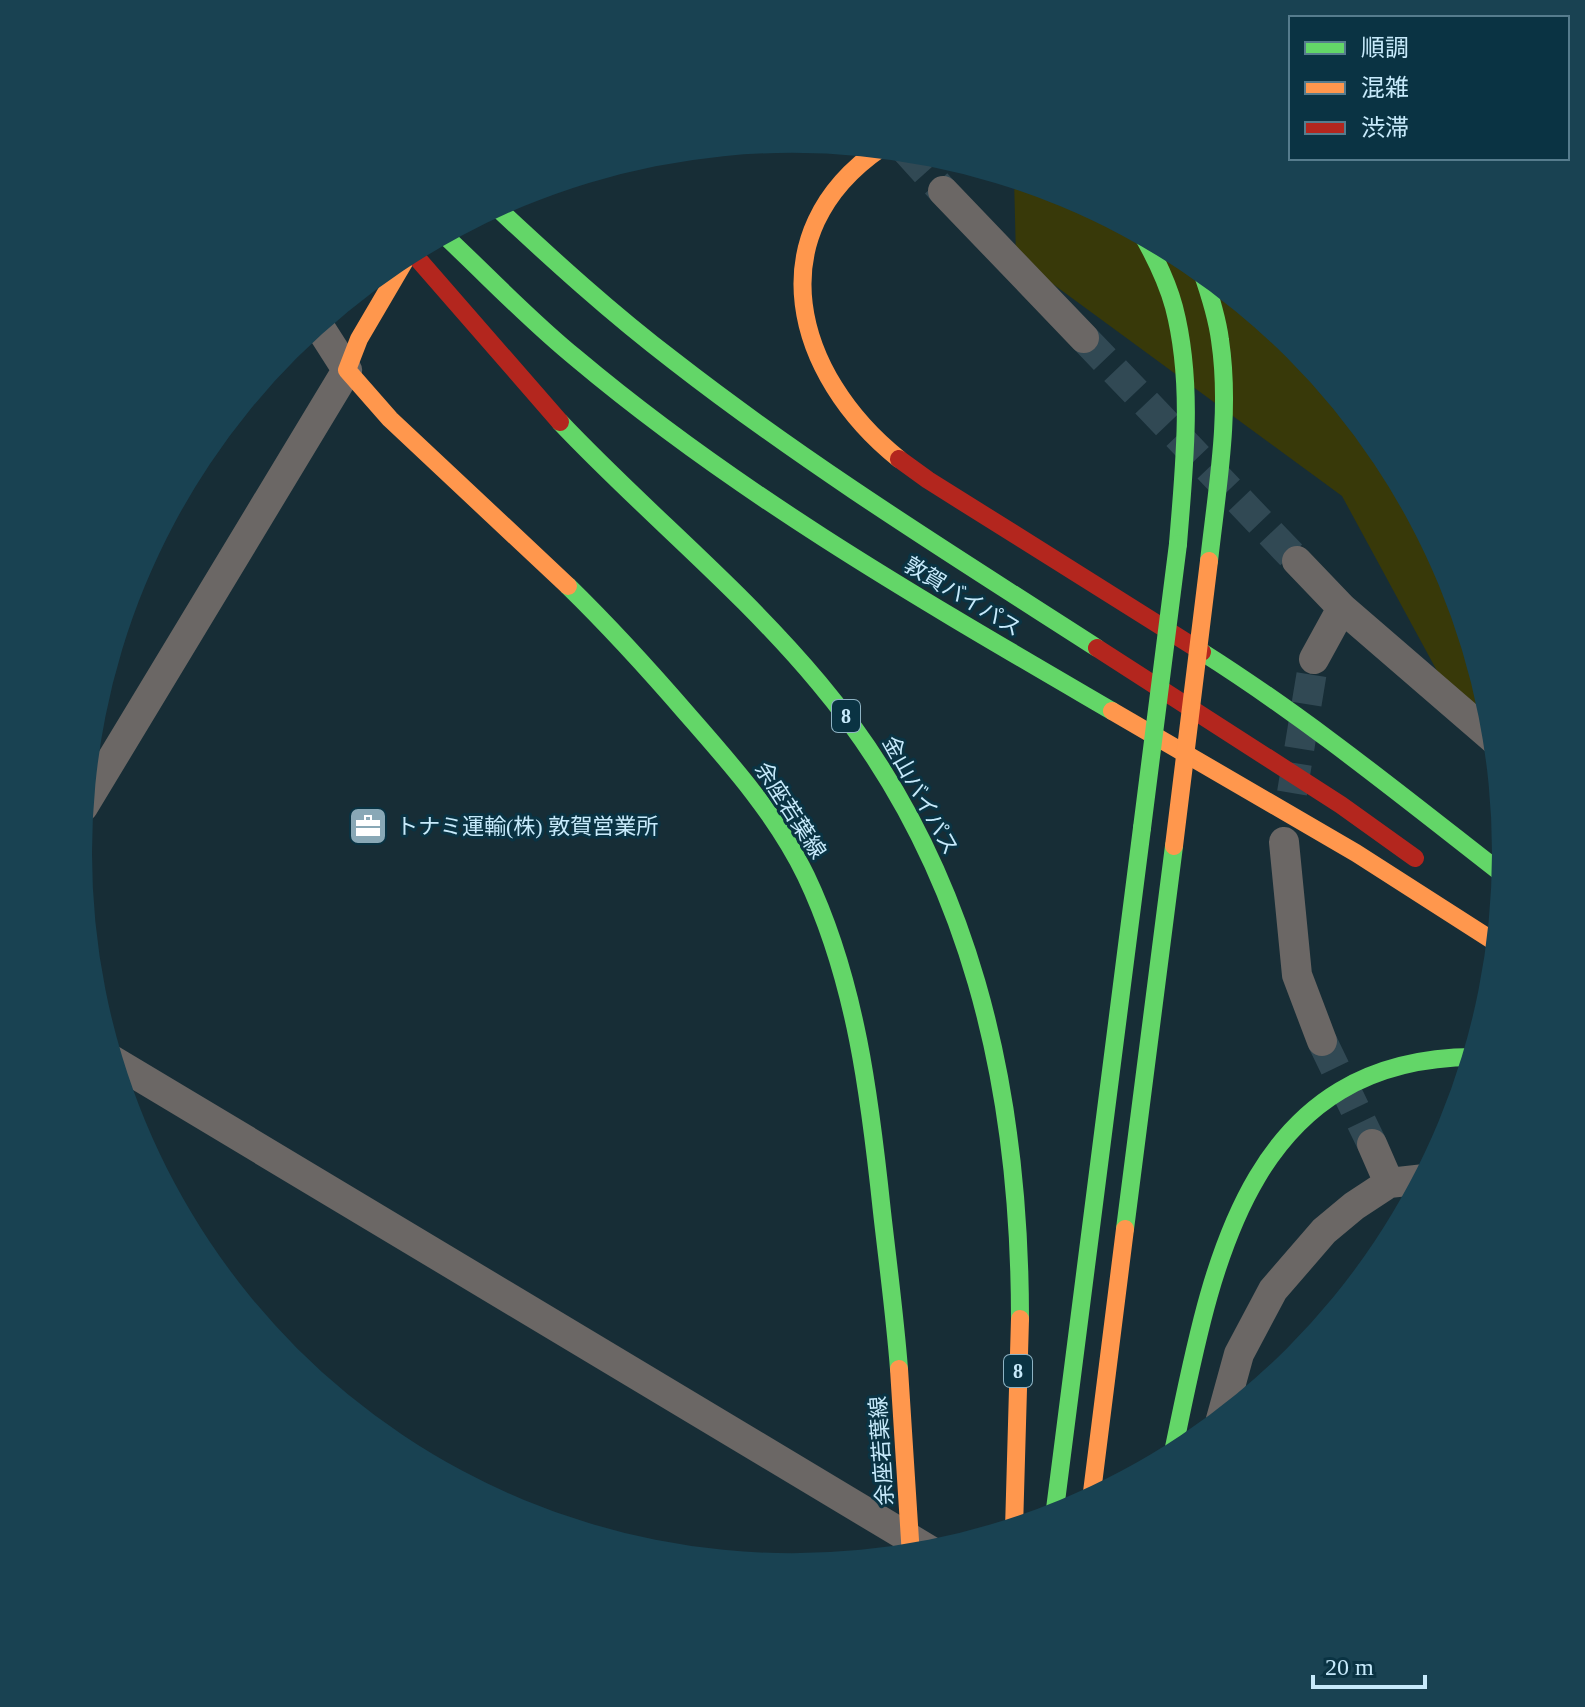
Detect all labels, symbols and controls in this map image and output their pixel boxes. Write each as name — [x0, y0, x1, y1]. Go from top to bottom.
legend — [1289, 16, 1569, 160]
text: 順調 — [1361, 35, 1409, 61]
text: 混雑 — [1361, 75, 1409, 101]
text: 渋滞 — [1361, 115, 1409, 141]
street label: 敦賀バイパス — [900, 552, 1026, 641]
road number: 8 — [832, 700, 860, 732]
street label: 金山バイパス — [878, 732, 963, 859]
street label: 余座若葉線 — [750, 757, 831, 863]
office icon: トナミ運輸(株) 敦賀営業所 — [347, 805, 389, 847]
place label: トナミ運輸(株) 敦賀営業所 — [396, 814, 658, 839]
road number: 8 — [1004, 1355, 1032, 1387]
street label: 余座若葉線 — [865, 1395, 898, 1507]
scale bar — [1313, 1639, 1425, 1689]
text: 20 m — [1325, 1654, 1374, 1680]

